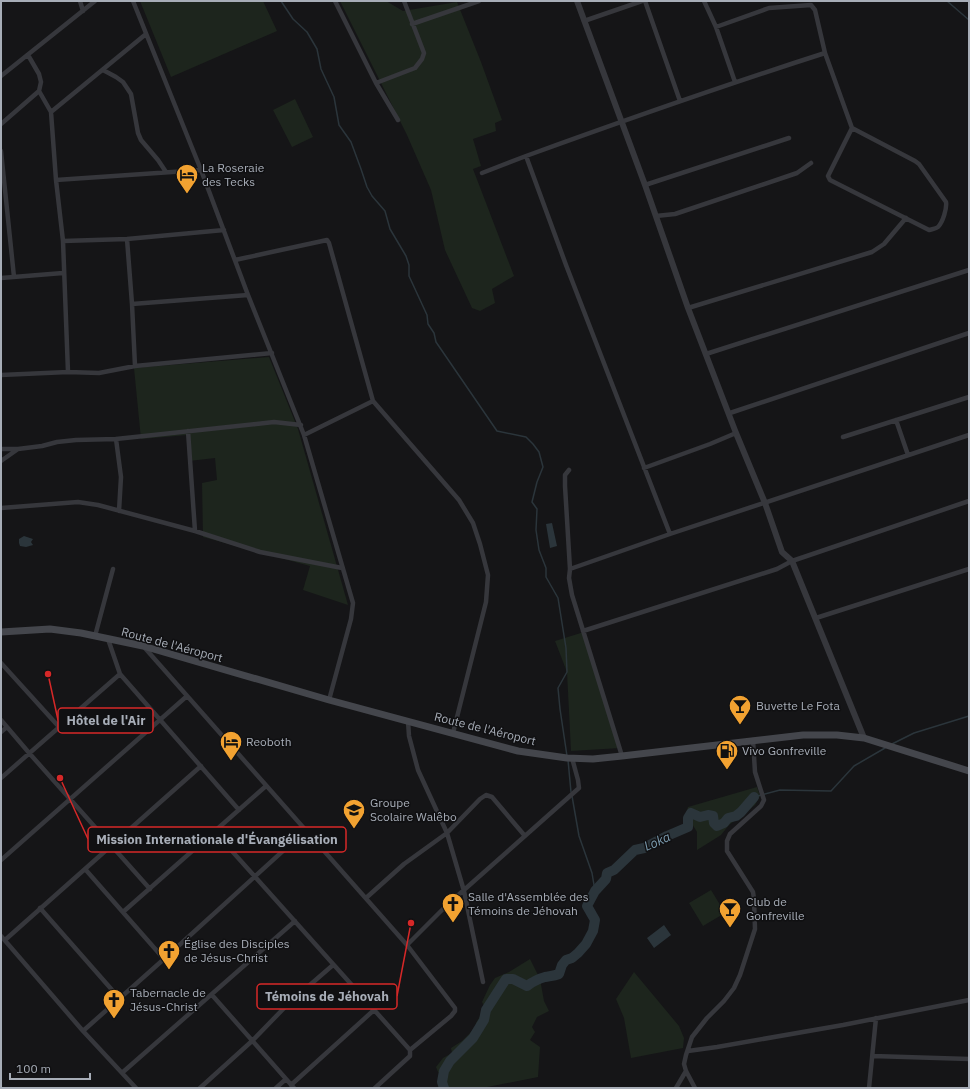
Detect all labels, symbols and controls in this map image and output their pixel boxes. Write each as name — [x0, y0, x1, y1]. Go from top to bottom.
place label: La Roseraie des Tecks — [202, 160, 265, 189]
hotel icon: La Roseraie des Tecks — [174, 162, 200, 195]
street label: Route de l'Aéroport — [120, 624, 224, 665]
bar icon: Buvette Le Fota — [727, 693, 753, 726]
place label: Buvette Le Fota — [756, 698, 840, 713]
callout: Hôtel de l'Air — [58, 708, 153, 733]
street label: Route de l'Aéroport — [433, 709, 538, 748]
text: Hôtel de l'Air — [67, 712, 145, 729]
hotel icon: Reoboth — [218, 729, 244, 762]
place label: Reoboth — [246, 734, 292, 749]
fuel station icon: Vivo Gonfreville — [714, 738, 740, 771]
place label: Vivo Gonfreville — [742, 743, 827, 758]
place label: Groupe Scolaire Walêbo — [370, 795, 457, 824]
school or university icon: Groupe Scolaire Walêbo — [341, 797, 367, 830]
callout: Mission Internationale d'Évangélisation — [88, 827, 346, 852]
water label: Loka — [641, 828, 673, 855]
text: Mission Internationale d'Évangélisation — [96, 831, 338, 848]
place label: Salle d'Assemblée des Témoins de Jéhovah — [468, 889, 589, 918]
church icon: Salle d'Assemblée des Témoins de Jéhovah — [440, 891, 466, 924]
place label: Club de Gonfreville — [746, 894, 805, 923]
bar icon: Club de Gonfreville — [717, 896, 743, 929]
place label: Église des Disciples de Jésus-Christ — [184, 936, 290, 965]
church icon: Église des Disciples de Jésus-Christ — [156, 938, 182, 971]
callout: Témoins de Jéhovah — [257, 984, 397, 1009]
place label: Tabernacle de Jésus-Christ — [130, 985, 206, 1014]
church icon: Tabernacle de Jésus-Christ — [101, 987, 127, 1020]
text: Témoins de Jéhovah — [265, 988, 389, 1005]
scale bar — [10, 1055, 90, 1081]
text: 100 m — [16, 1061, 51, 1076]

